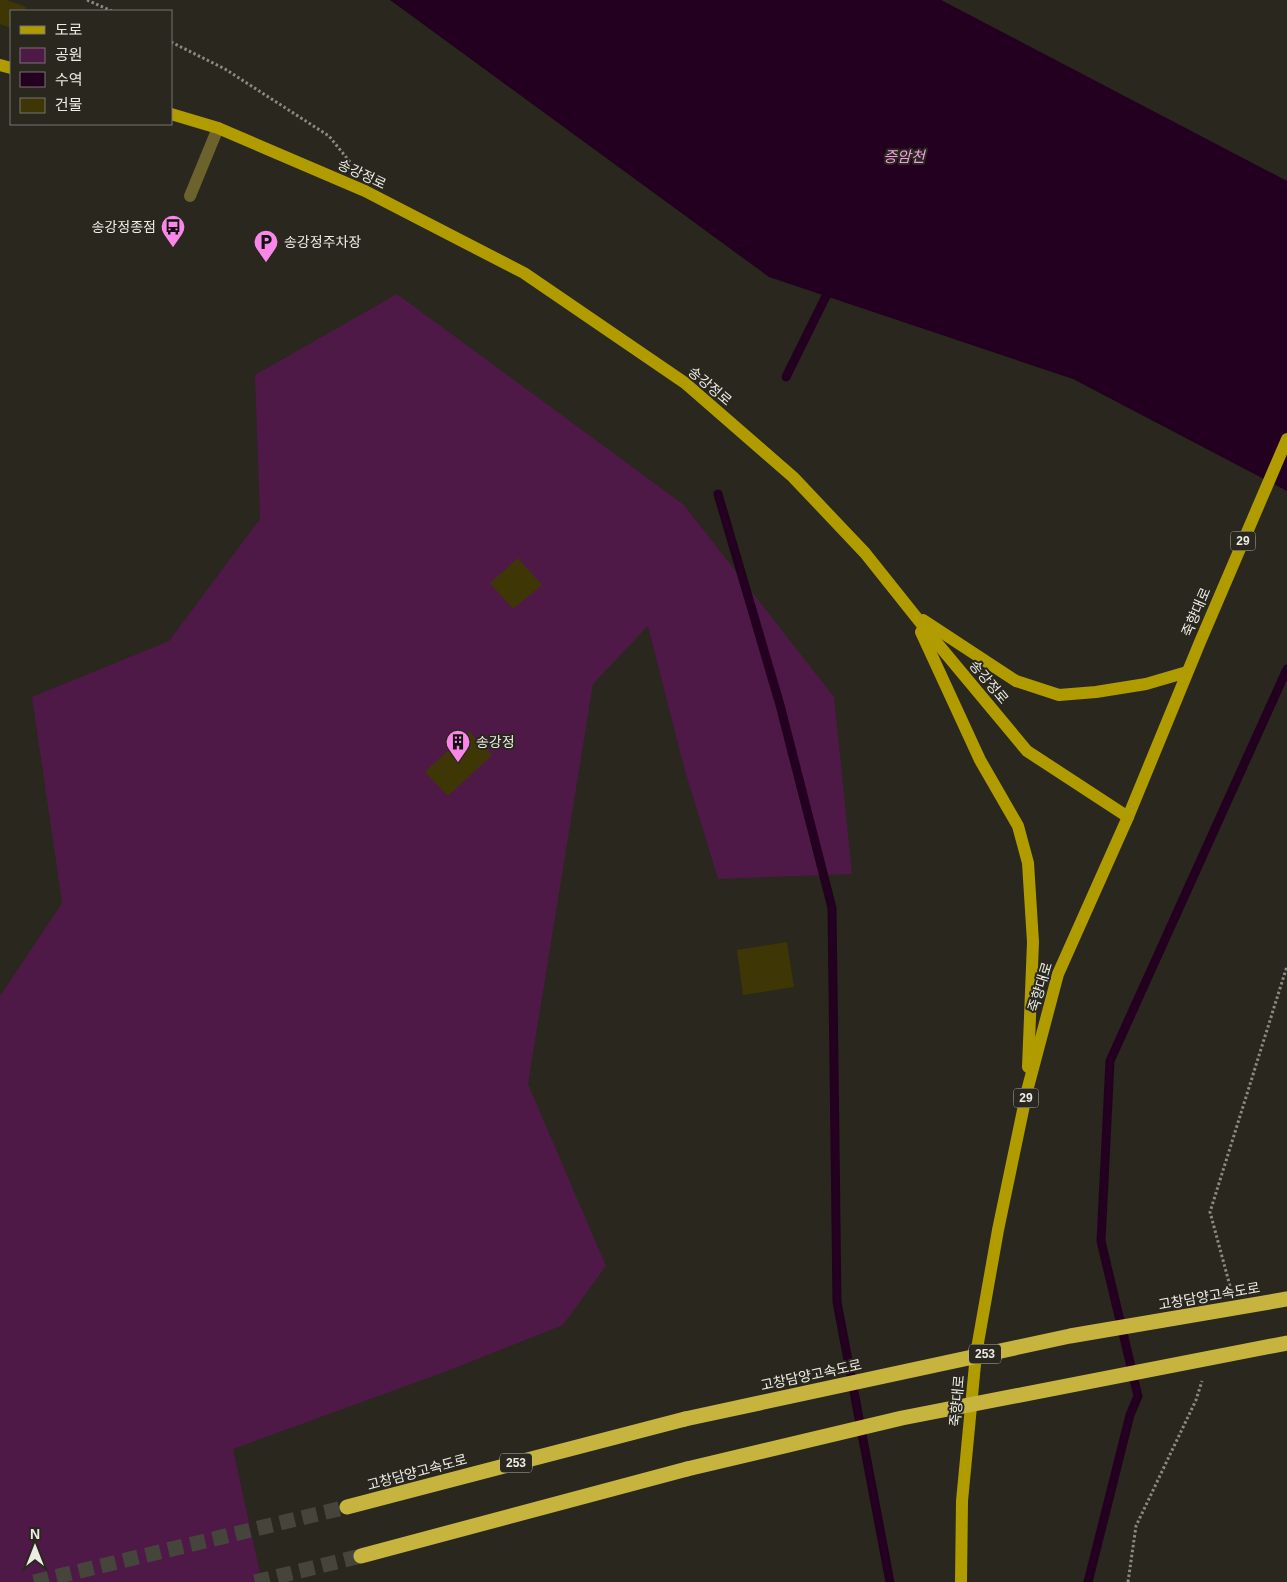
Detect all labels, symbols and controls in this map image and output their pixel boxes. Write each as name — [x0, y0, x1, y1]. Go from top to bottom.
legend — [10, 10, 172, 125]
text: 도로 — [55, 21, 83, 38]
text: 공원 — [55, 46, 83, 63]
text: 수역 — [55, 71, 83, 88]
text: 건물 — [55, 96, 83, 113]
water label: 증암천 — [883, 148, 927, 165]
street label: 송강정로 — [335, 156, 389, 192]
bus stop icon: 송강정종점 — [160, 214, 186, 248]
place label: 송강정종점 — [92, 219, 156, 235]
parking icon: 송강정주차장 — [253, 229, 279, 263]
place label: 송강정주차장 — [284, 234, 361, 250]
street label: 송강정로 — [685, 363, 735, 409]
road number: 29 — [1230, 532, 1256, 550]
street label: 죽향대로 — [1179, 585, 1213, 639]
street label: 송강정로 — [966, 657, 1012, 707]
building icon: 송강정 — [445, 729, 471, 763]
place label: 송강정 — [476, 734, 515, 750]
street label: 죽향대로 — [1025, 960, 1055, 1014]
road number: 29 — [1014, 1088, 1038, 1108]
street label: 고창담양고속도로 — [1157, 1279, 1261, 1313]
road number: 253 — [969, 1345, 1001, 1364]
street label: 고창담양고속도로 — [759, 1356, 863, 1394]
street label: 죽향대로 — [947, 1375, 967, 1427]
street label: 고창담양고속도로 — [365, 1451, 469, 1493]
road number: 253 — [500, 1454, 532, 1472]
north arrow — [10, 1522, 60, 1572]
text: N — [30, 1526, 40, 1542]

